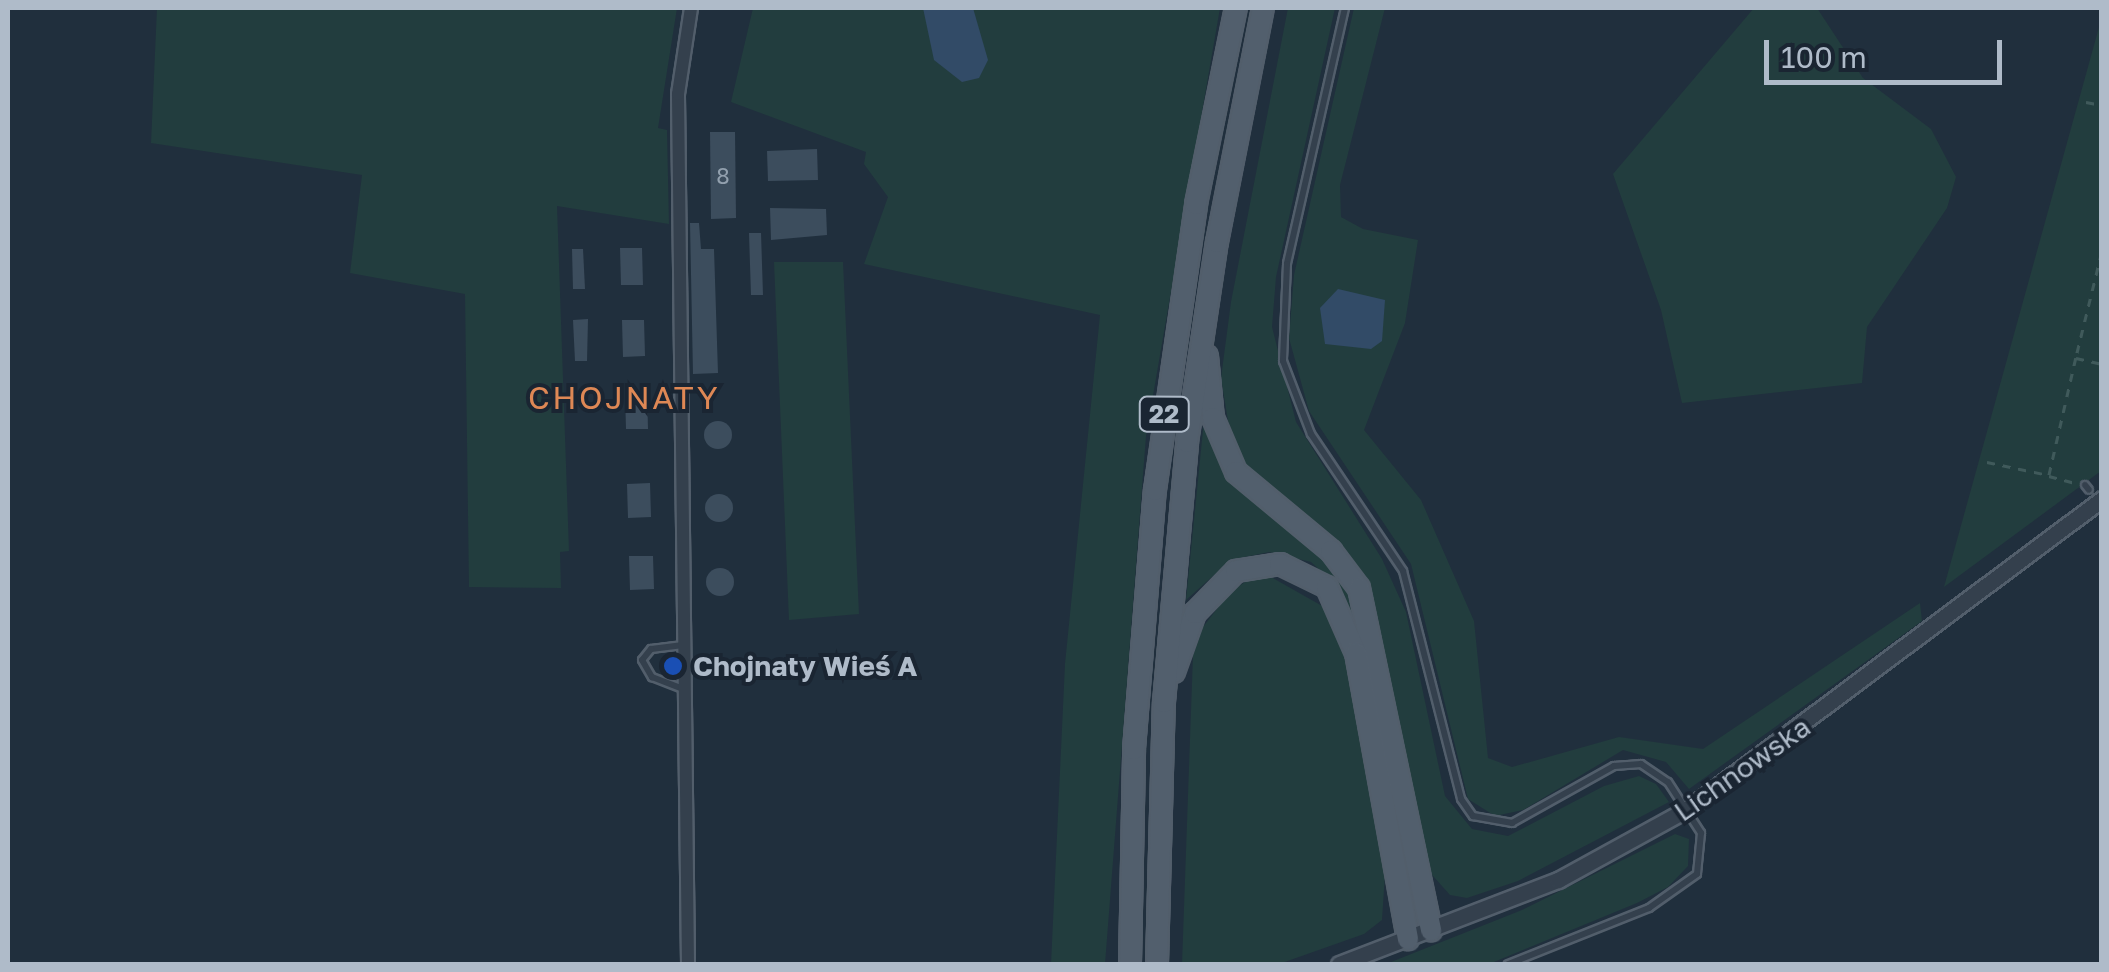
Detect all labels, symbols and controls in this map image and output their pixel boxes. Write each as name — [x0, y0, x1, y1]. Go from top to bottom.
scale bar — [1769, 20, 2006, 82]
text: 100 m — [1781, 39, 1867, 75]
house number: 8 — [716, 163, 730, 189]
district label: CHOJNATY — [528, 378, 720, 416]
road number: 22 — [1136, 394, 1192, 434]
place label: Chojnaty Wieś A — [693, 649, 918, 683]
marker: Chojnaty Wieś A — [662, 655, 684, 677]
street label: Lichnowska — [1667, 710, 1817, 828]

